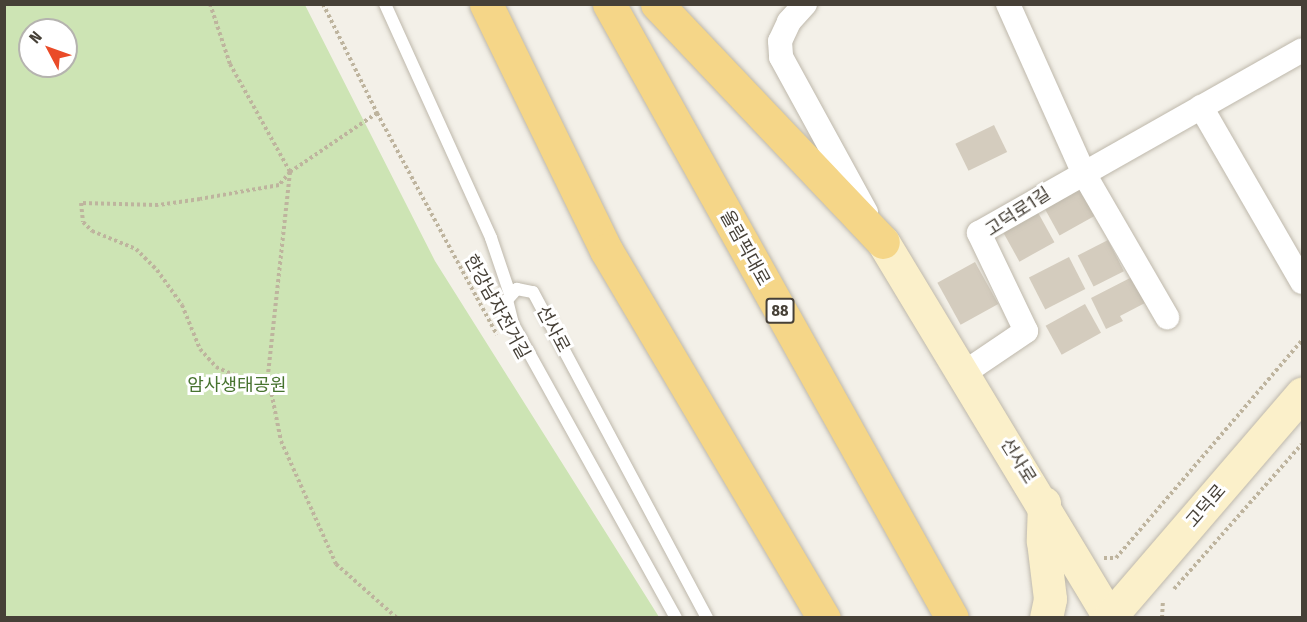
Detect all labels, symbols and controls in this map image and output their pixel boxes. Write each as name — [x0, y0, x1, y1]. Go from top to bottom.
north arrow — [18, 18, 78, 78]
text: N — [25, 27, 46, 47]
street label: 고덕로1길 — [981, 183, 1055, 241]
street label: 올림픽대로 — [715, 207, 775, 289]
street label: 한강남자전거길 — [459, 251, 535, 363]
road number: 88 — [765, 298, 795, 324]
street label: 선사로 — [532, 302, 574, 356]
park label: 암사생태공원 — [187, 374, 287, 396]
street label: 선사로 — [996, 434, 1040, 488]
street label: 고덕로 — [1182, 480, 1230, 532]

